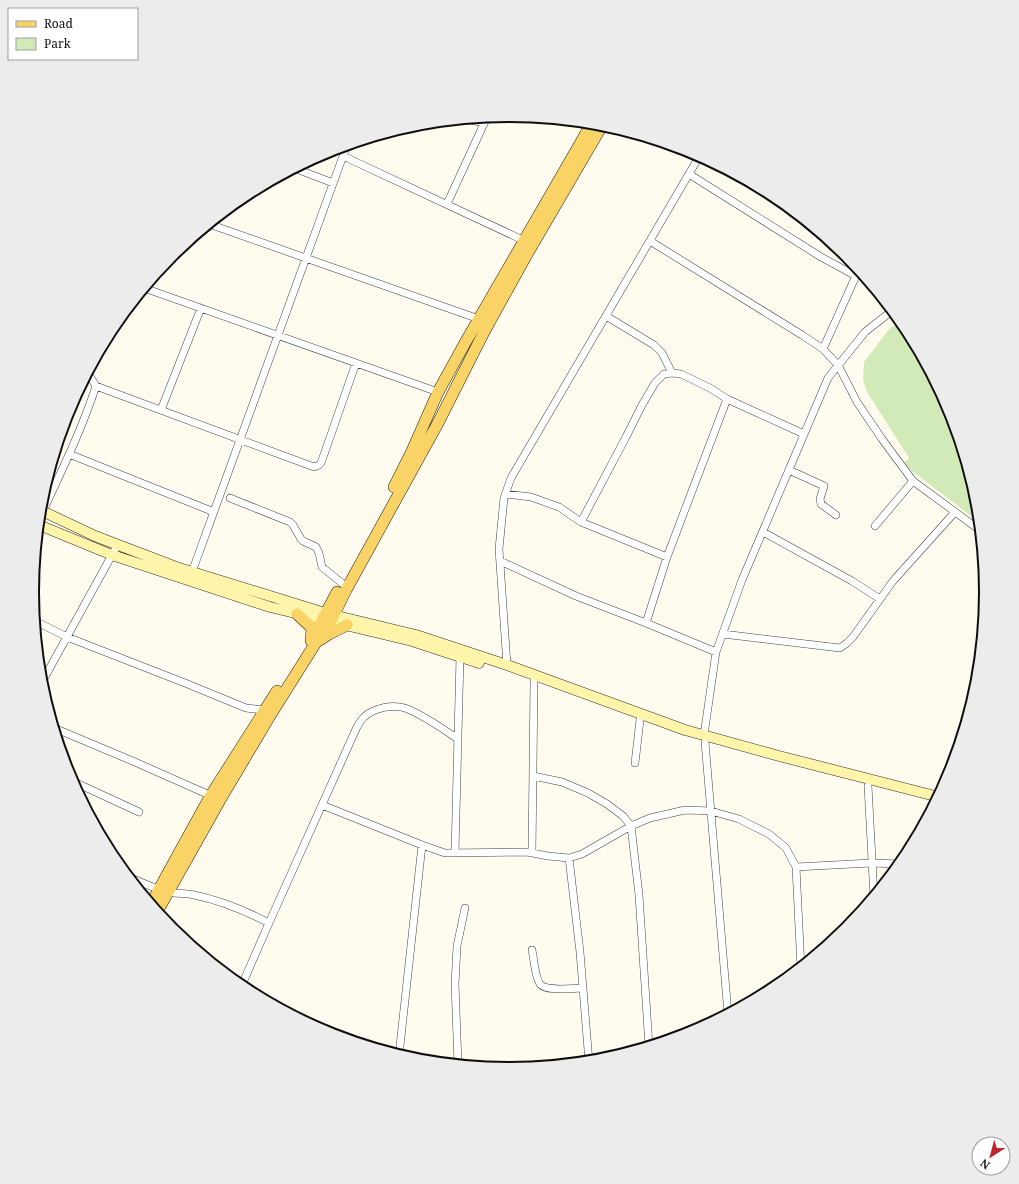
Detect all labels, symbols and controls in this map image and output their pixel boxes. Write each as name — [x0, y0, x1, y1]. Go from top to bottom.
legend — [8, 8, 138, 60]
text: Road — [44, 15, 74, 32]
text: Park — [44, 35, 72, 52]
north arrow — [971, 1136, 1011, 1176]
text: N — [977, 1156, 993, 1173]

